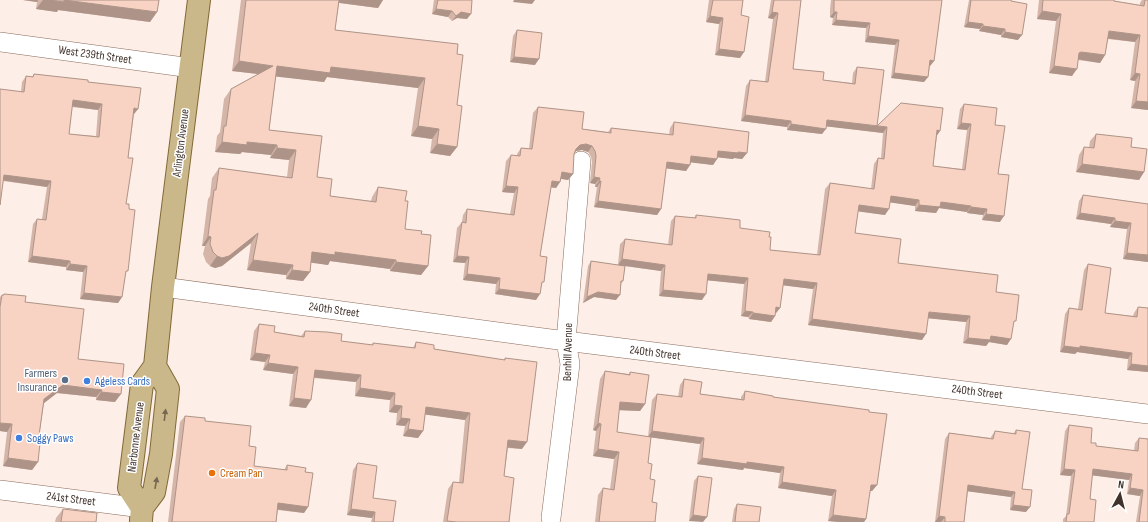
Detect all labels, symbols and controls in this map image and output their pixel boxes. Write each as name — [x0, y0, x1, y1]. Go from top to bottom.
street label: West 239th Street — [57, 42, 133, 68]
street label: Arlington Avenue — [169, 108, 193, 179]
street label: 240th Street — [308, 299, 361, 321]
street label: Benhill Avenue — [560, 323, 576, 381]
street label: 240th Street — [629, 342, 682, 364]
place label: Farmers Insurance — [18, 366, 57, 395]
place label: Ageless Cards — [94, 374, 150, 389]
marker: Farmers Insurance — [60, 375, 70, 385]
marker: Ageless Cards — [82, 376, 92, 386]
street label: 240th Street — [951, 381, 1004, 403]
street label: Narbonne Avenue — [124, 401, 148, 473]
one-way arrow — [162, 409, 168, 421]
place label: Soggy Paws — [27, 431, 74, 446]
marker: Soggy Paws — [14, 433, 24, 443]
place label: Cream Pan — [220, 466, 263, 481]
marker: Cream Pan — [207, 468, 217, 478]
north arrow — [1100, 474, 1140, 514]
one-way arrow — [153, 476, 159, 489]
text: N — [1117, 478, 1125, 491]
street label: 241st Street — [46, 489, 97, 509]

